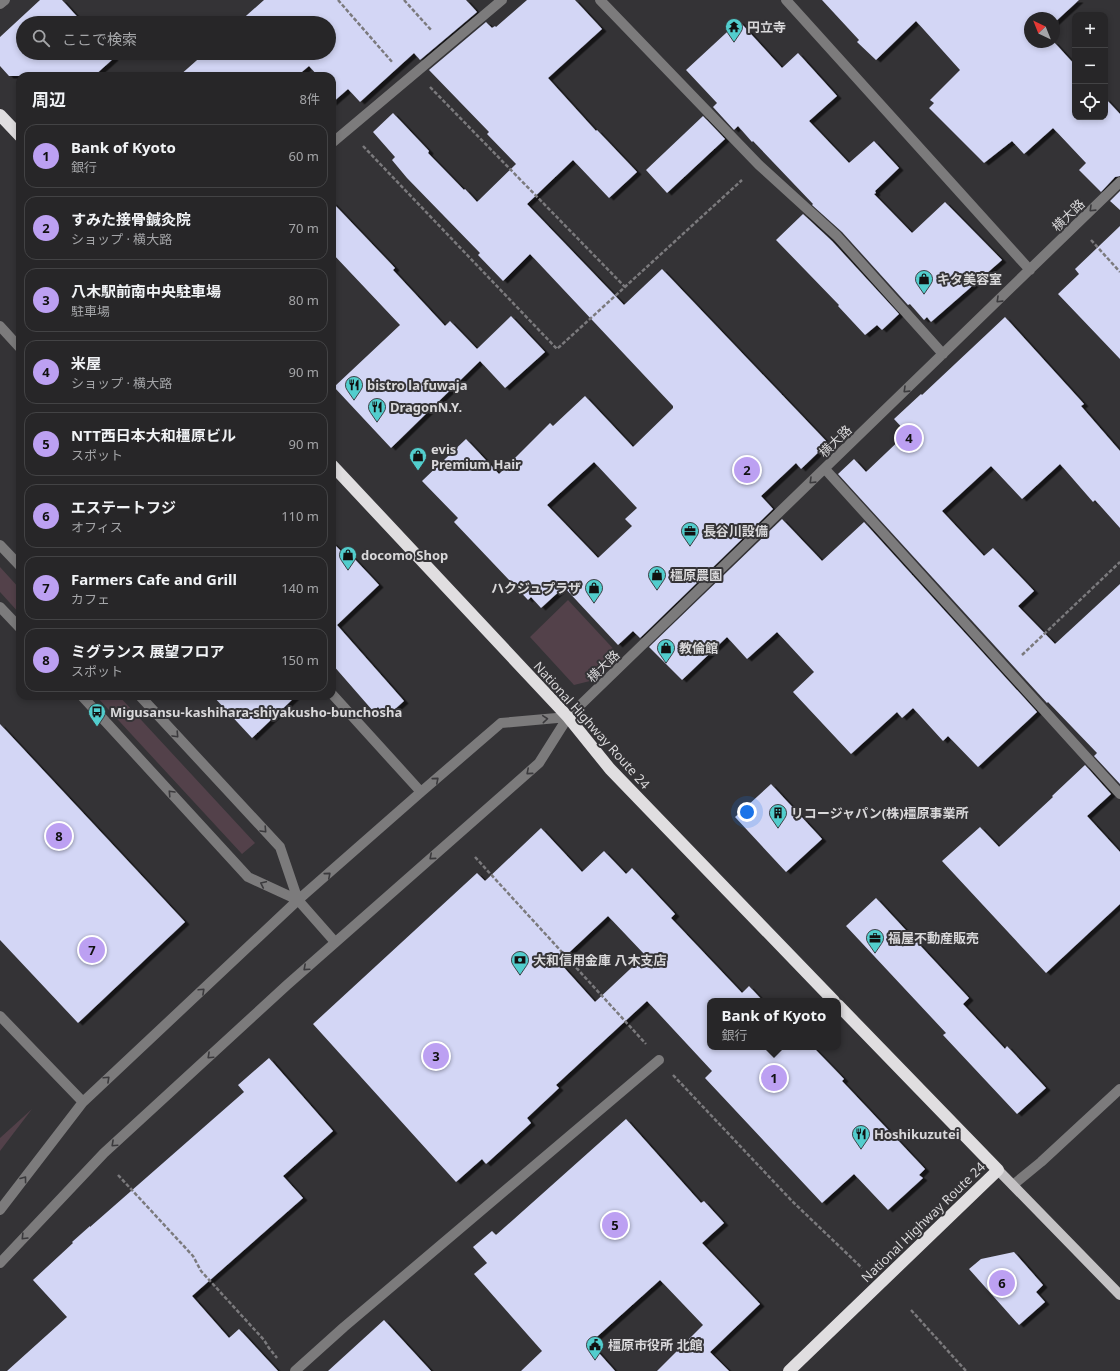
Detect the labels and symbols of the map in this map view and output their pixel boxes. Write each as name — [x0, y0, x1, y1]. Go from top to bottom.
north arrow — [1024, 12, 1060, 48]
temple icon: 円立寺 — [724, 17, 744, 42]
place label: 円立寺 — [747, 18, 786, 36]
street label: 横大路 — [1048, 195, 1088, 235]
one-way arrow — [1089, 204, 1097, 212]
shop icon: キタ美容室 — [914, 269, 934, 294]
place label: キタ美容室 — [937, 270, 1002, 288]
one-way arrow — [996, 295, 1004, 303]
restaurant icon: bistro la fuwaja — [344, 375, 364, 400]
place label: bistro la fuwaja — [367, 376, 467, 394]
one-way arrow — [903, 386, 911, 393]
restaurant icon: DragonN.Y. — [367, 397, 387, 422]
place label: DragonN.Y. — [390, 398, 462, 416]
street label: 横大路 — [815, 421, 855, 461]
pin: 4 — [896, 423, 922, 453]
place label: evis Premium Hair — [431, 440, 521, 473]
shop icon: evis Premium Hair — [408, 446, 428, 471]
pin: 2 — [734, 455, 760, 485]
one-way arrow — [809, 476, 817, 484]
office icon: 長谷川設備 — [680, 521, 700, 546]
place label: 長谷川設備 — [703, 522, 768, 540]
shop icon: docomo Shop — [338, 545, 358, 570]
place label: docomo Shop — [361, 546, 448, 564]
shop icon: 橿原農園 — [647, 565, 667, 590]
place label: 橿原農園 — [670, 566, 722, 584]
shop icon: ハクジュプラザ — [584, 578, 604, 603]
place label: ハクジュプラザ — [491, 579, 581, 597]
shop icon: 教倫館 — [656, 638, 676, 663]
place label: 教倫館 — [679, 639, 718, 657]
street label: 横大路 — [583, 646, 623, 686]
street label: National Highway Route 24 — [530, 657, 655, 793]
bus stop icon: Migusansu-kashihara-shiyakusho-bunchosha — [87, 702, 107, 727]
place label: Migusansu-kashihara-shiyakusho-bunchosha — [110, 703, 402, 721]
one-way arrow — [542, 715, 548, 724]
one-way arrow — [171, 730, 179, 738]
one-way arrow — [526, 767, 534, 774]
one-way arrow — [431, 777, 439, 784]
one-way arrow — [169, 790, 176, 798]
your location — [737, 802, 757, 822]
building icon: リコージャパン(株)橿原事業所 — [768, 803, 788, 828]
place label: リコージャパン(株)橿原事業所 — [791, 804, 969, 822]
pin: 8 — [46, 821, 72, 851]
one-way arrow — [260, 825, 267, 833]
one-way arrow — [429, 853, 436, 860]
one-way arrow — [323, 872, 331, 879]
one-way arrow — [260, 881, 268, 889]
office icon: 福屋不動産販売 — [865, 928, 885, 953]
place label: 福屋不動産販売 — [888, 929, 979, 947]
pin: 7 — [79, 935, 105, 965]
bank icon: 大和信用金庫 八木支店 — [510, 950, 530, 975]
place label: 大和信用金庫 八木支店 — [533, 951, 666, 969]
one-way arrow — [303, 963, 311, 971]
one-way arrow — [197, 988, 205, 995]
pin: 3 — [423, 1041, 449, 1071]
one-way arrow — [207, 1051, 215, 1059]
pin: 1 — [761, 1063, 787, 1093]
one-way arrow — [102, 1076, 110, 1084]
restaurant icon: Hoshikuzutei — [851, 1124, 871, 1149]
place label: Hoshikuzutei — [874, 1125, 960, 1143]
one-way arrow — [112, 1139, 119, 1146]
street label: National Highway Route 24 — [857, 1157, 989, 1286]
one-way arrow — [19, 1176, 26, 1183]
pin: 5 — [602, 1210, 628, 1240]
one-way arrow — [21, 1232, 29, 1240]
pin: 6 — [989, 1268, 1015, 1298]
public building icon: 橿原市役所 北館 — [585, 1335, 605, 1360]
place label: 橿原市役所 北館 — [608, 1336, 702, 1354]

